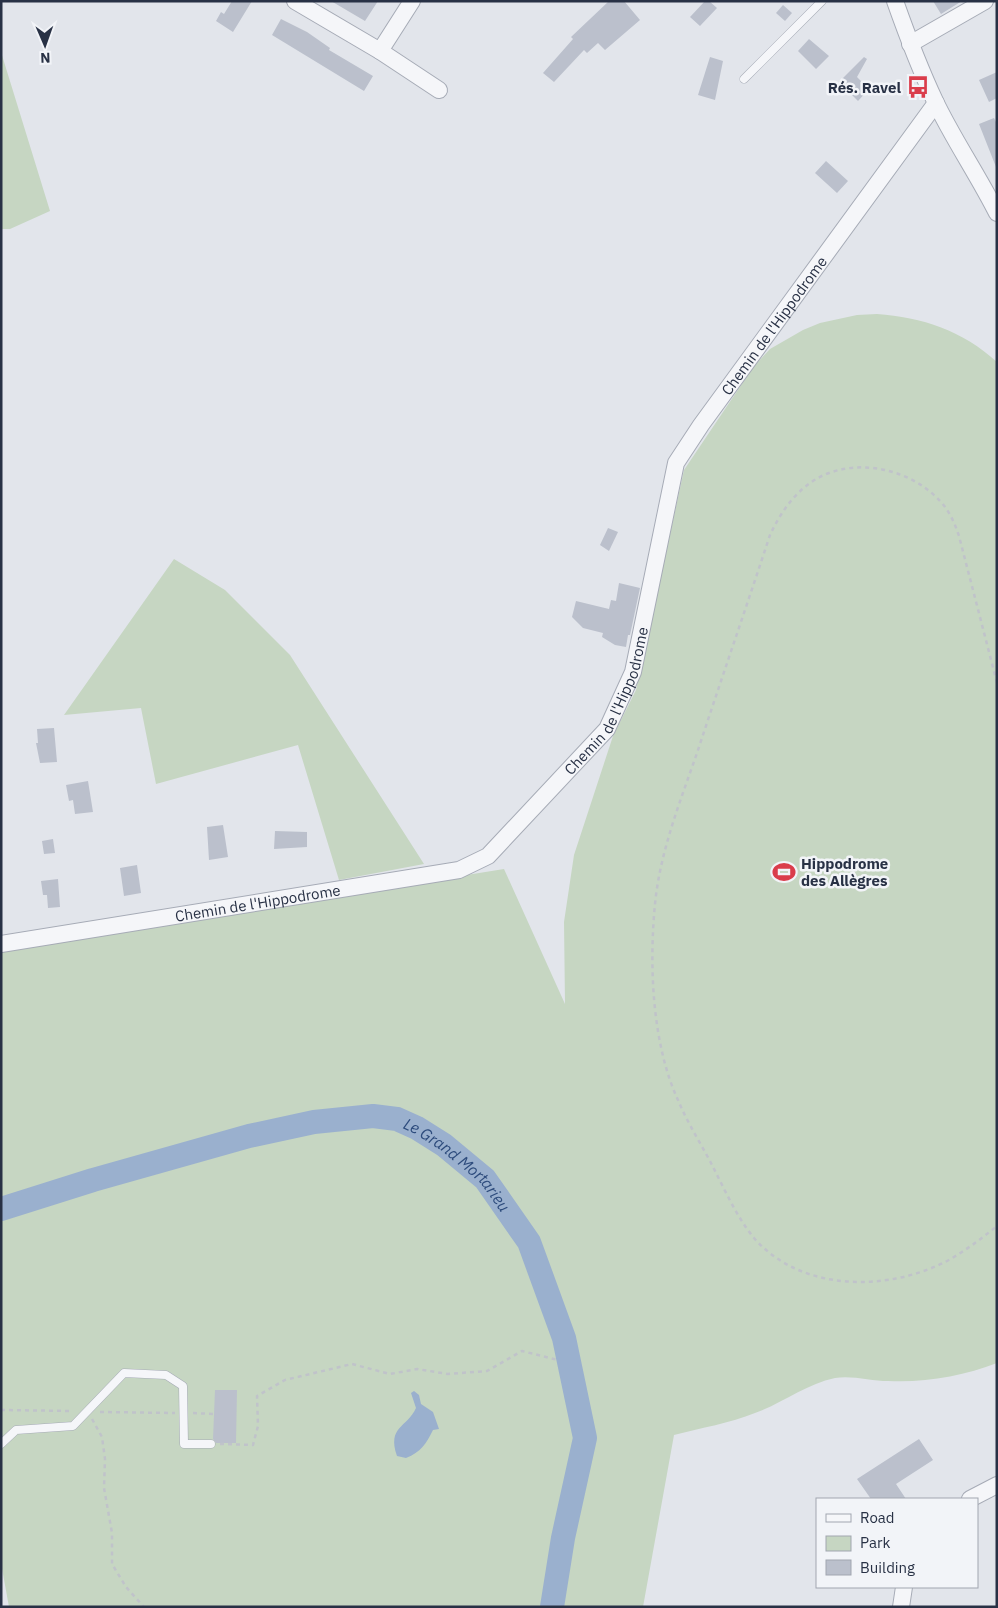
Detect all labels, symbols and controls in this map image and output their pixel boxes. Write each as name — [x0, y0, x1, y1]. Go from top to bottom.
north arrow — [20, 20, 70, 70]
text: N — [40, 49, 51, 67]
bus stop icon: Rés. Ravel — [905, 74, 931, 100]
place label: Rés. Ravel — [828, 78, 901, 97]
street label: Chemin de l'Hippodrome — [717, 252, 831, 399]
street label: Chemin de l'Hippodrome — [560, 625, 652, 778]
place label: Hippodrome des Allègres — [801, 854, 888, 890]
sports icon: Hippodrome des Allègres — [771, 859, 797, 885]
street label: Chemin de l'Hippodrome — [174, 880, 342, 925]
water label: Le Grand Mortarieu — [401, 1113, 515, 1215]
legend — [816, 1498, 978, 1588]
text: Road — [860, 1508, 895, 1527]
text: Park — [860, 1533, 890, 1552]
text: Building — [860, 1558, 915, 1577]

